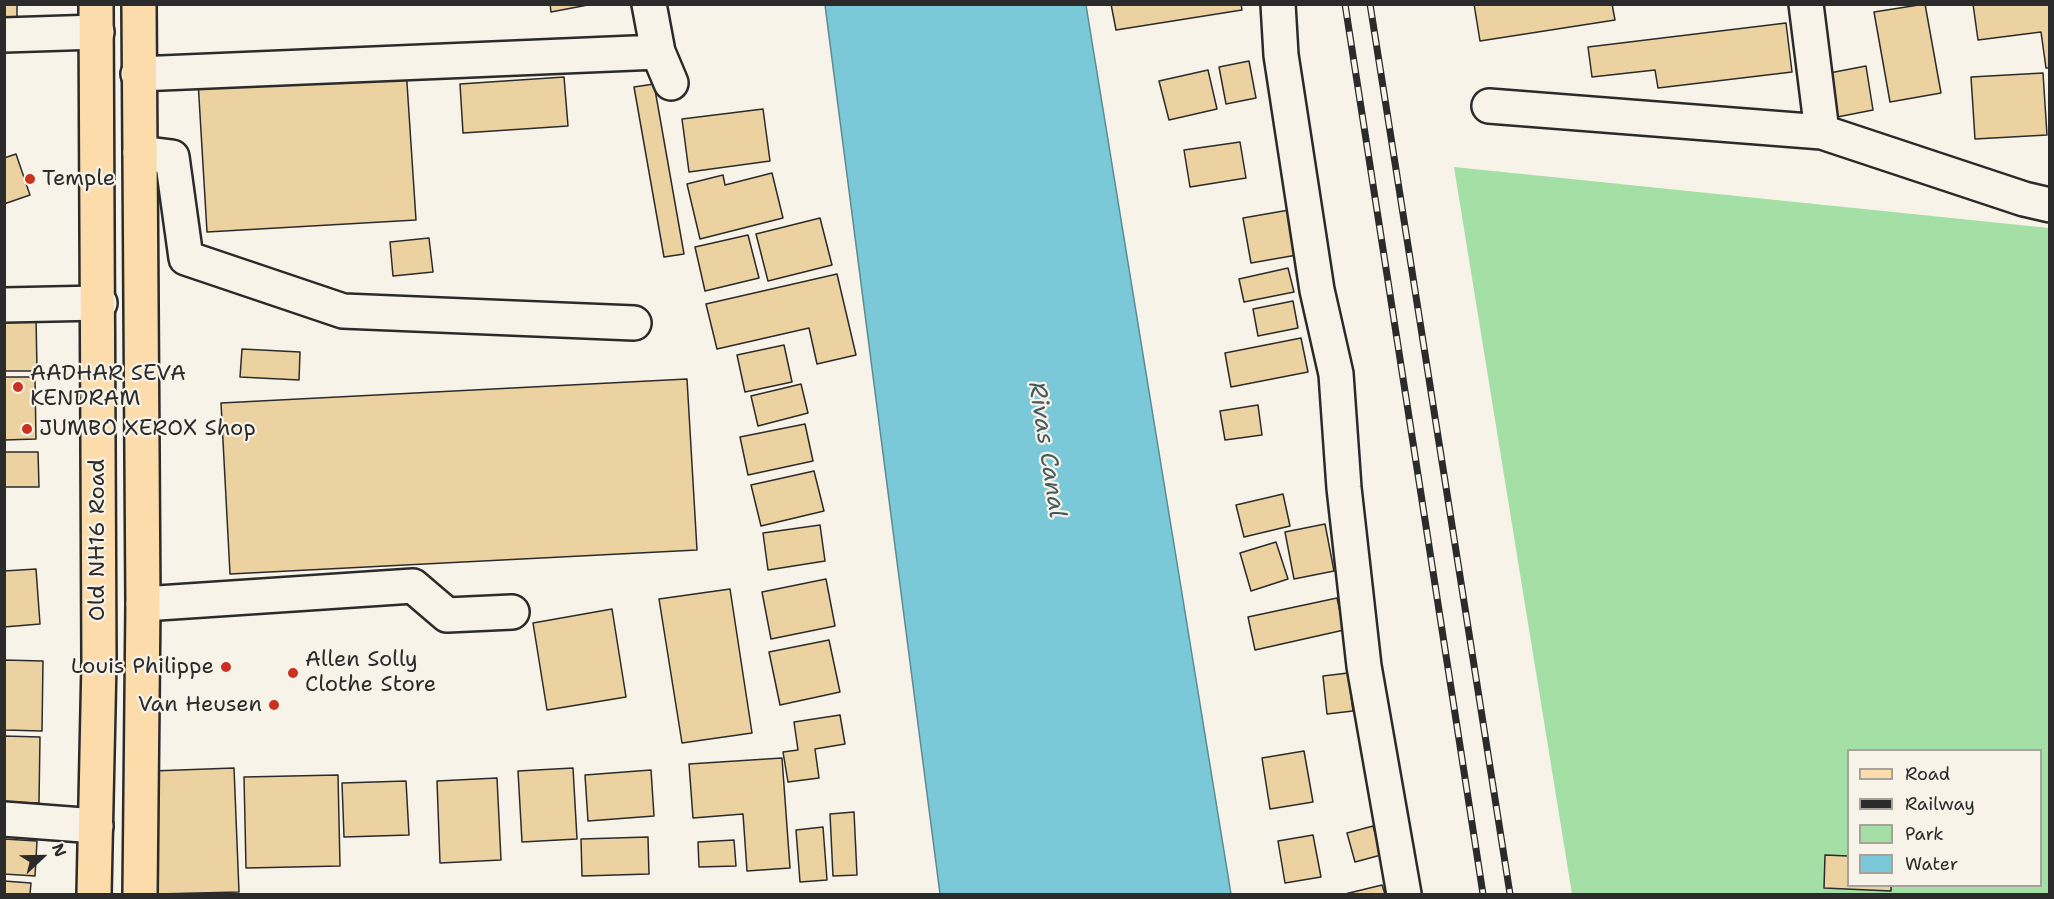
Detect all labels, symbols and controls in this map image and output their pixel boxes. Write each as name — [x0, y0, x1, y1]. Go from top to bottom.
place label: Temple — [42, 166, 115, 192]
marker: Temple — [23, 172, 37, 186]
place label: AADHAR SEVA KENDRAM — [30, 361, 186, 412]
marker: AADHAR SEVA KENDRAM — [11, 380, 25, 394]
water label: Rivas Canal — [1021, 380, 1071, 520]
place label: JUMBO XEROX Shop — [39, 416, 256, 442]
marker: JUMBO XEROX Shop — [20, 422, 34, 436]
street label: Old NH16 Road — [85, 459, 111, 621]
place label: Allen Solly Clothe Store — [305, 647, 436, 698]
place label: Louis Philippe — [71, 654, 214, 680]
marker: Louis Philippe — [219, 660, 233, 674]
marker: Allen Solly Clothe Store — [286, 666, 300, 680]
place label: Van Heusen — [138, 692, 262, 718]
marker: Van Heusen — [267, 698, 281, 712]
legend — [1847, 749, 2042, 887]
text: Road — [1905, 762, 1950, 786]
text: Railway — [1905, 792, 1975, 816]
text: Park — [1905, 822, 1944, 846]
north arrow — [12, 827, 72, 887]
text: N — [47, 840, 71, 860]
text: Water — [1905, 852, 1958, 876]

